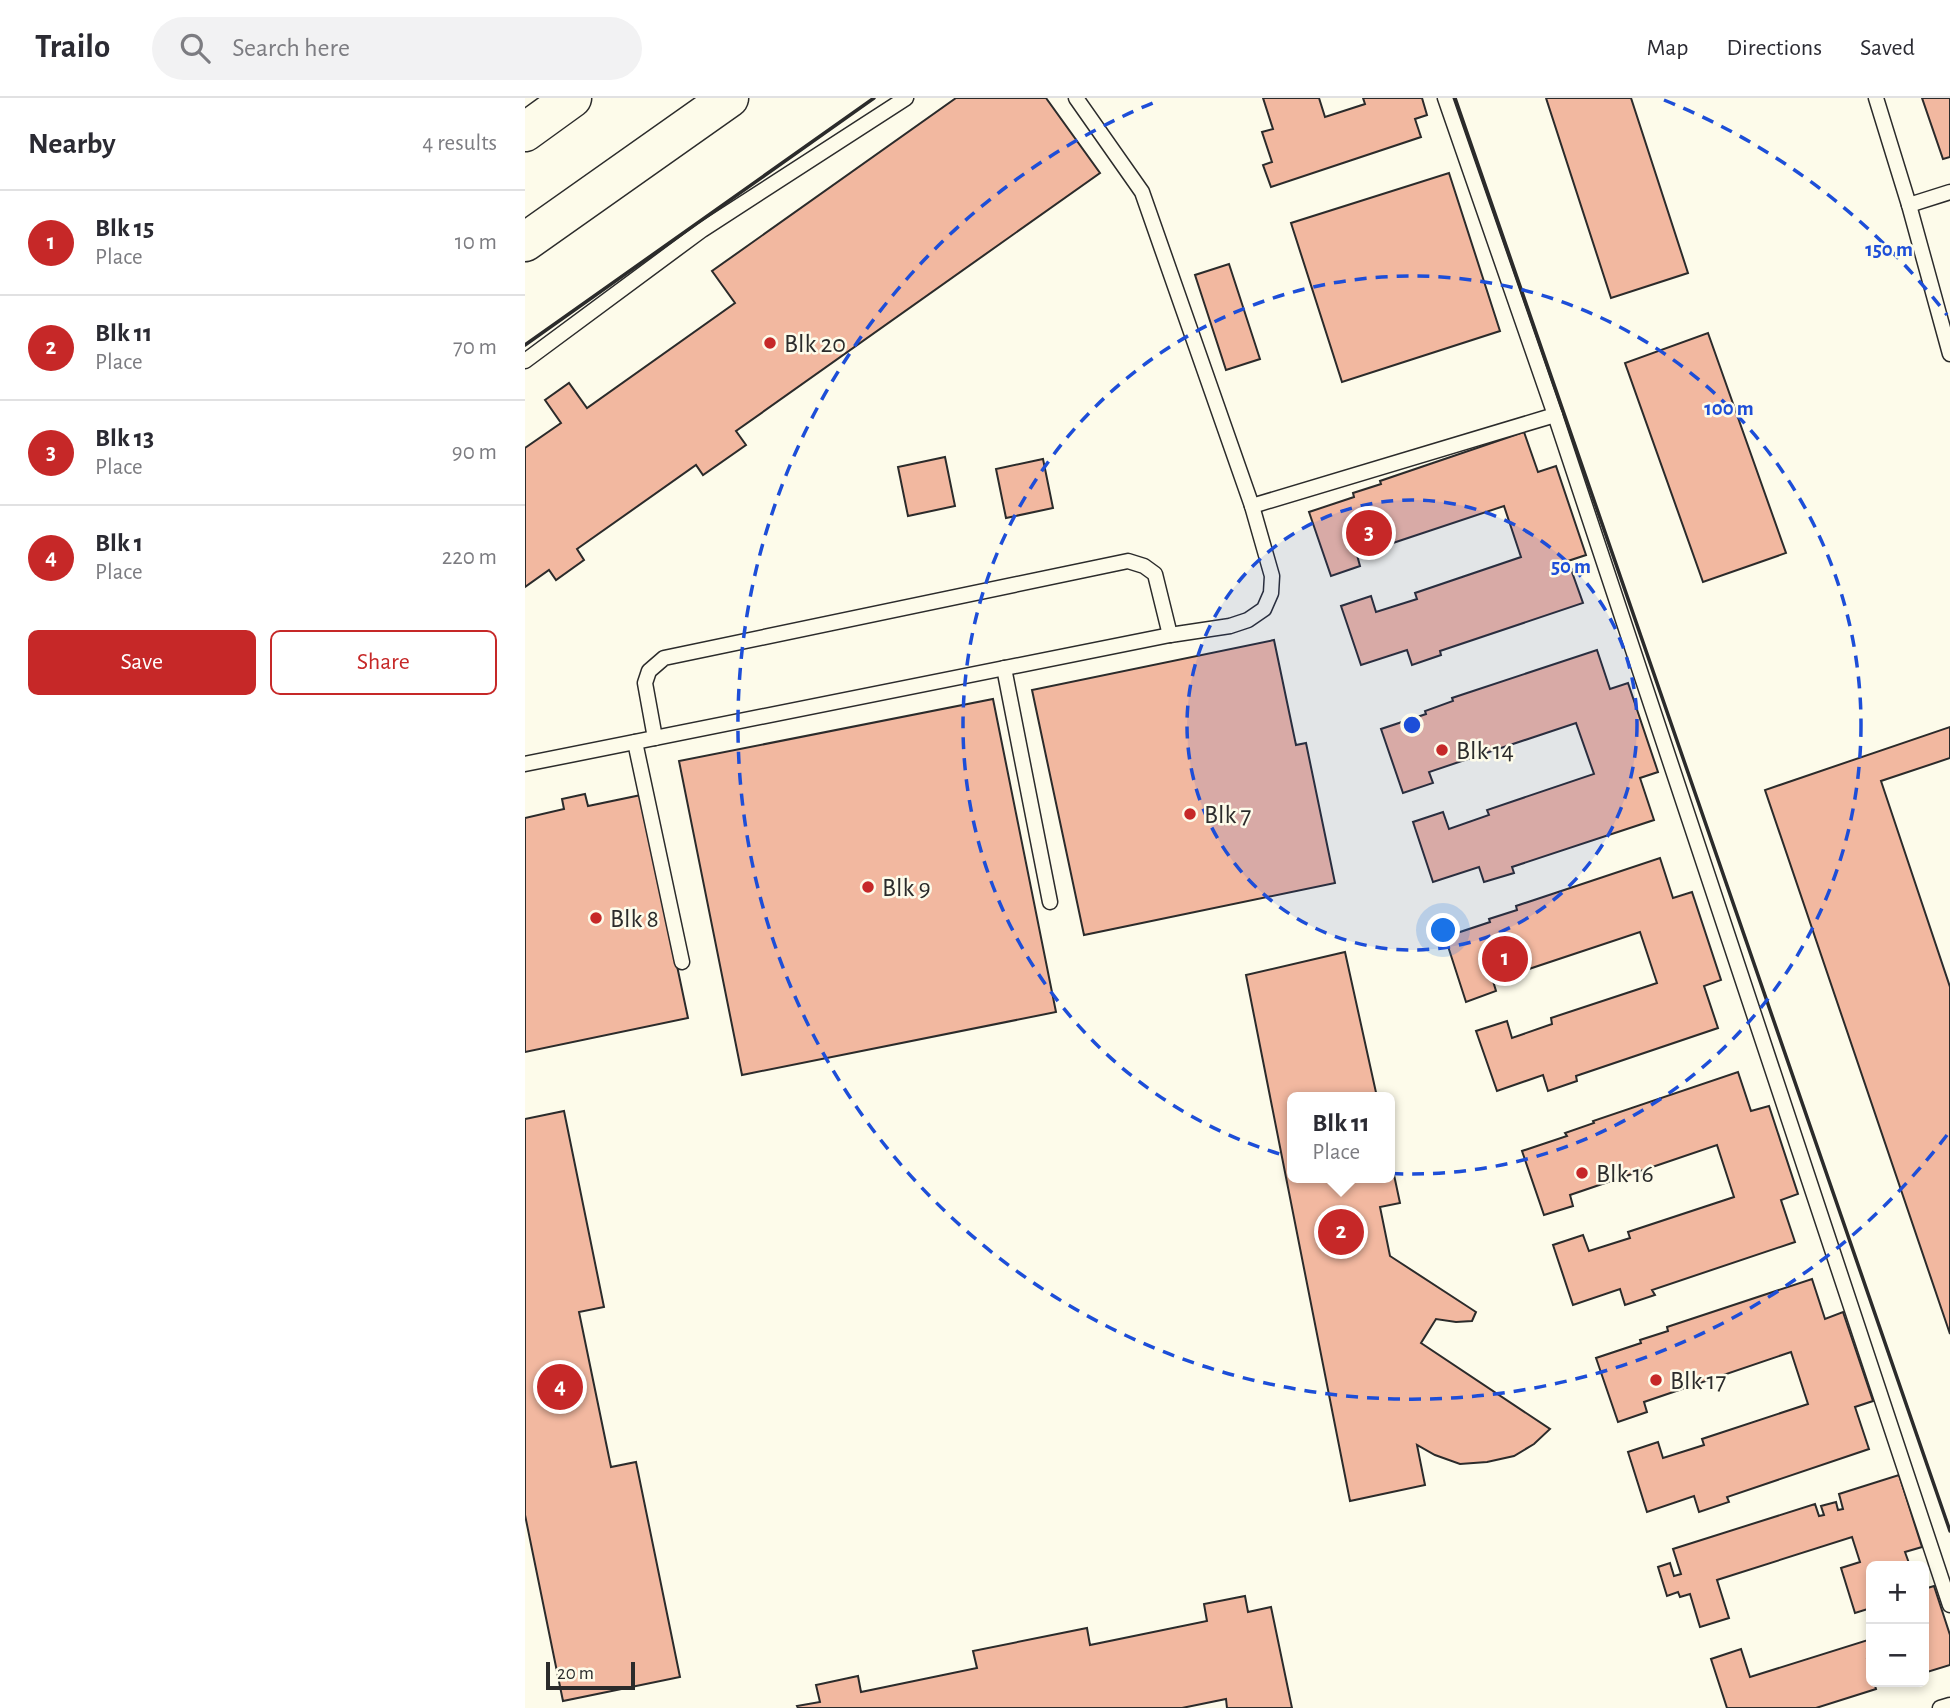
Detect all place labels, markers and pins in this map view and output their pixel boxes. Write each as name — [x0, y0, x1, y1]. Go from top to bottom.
place label: Blk 20 — [784, 331, 846, 357]
marker: Blk 20 — [762, 335, 778, 351]
pin: 3 — [1346, 507, 1392, 559]
centre of rings — [1400, 713, 1424, 737]
place label: Blk 14 — [1456, 738, 1514, 764]
marker: Blk 14 — [1434, 742, 1450, 758]
place label: Blk 7 — [1204, 802, 1252, 828]
marker: Blk 7 — [1182, 806, 1198, 822]
place label: Blk 9 — [882, 875, 931, 901]
marker: Blk 9 — [860, 879, 876, 895]
place label: Blk 8 — [610, 906, 659, 932]
marker: Blk 8 — [588, 910, 604, 926]
pin: 1 — [1482, 933, 1528, 985]
place label: Blk 16 — [1596, 1161, 1654, 1187]
marker: Blk 16 — [1574, 1165, 1590, 1181]
pin: 2 — [1318, 1206, 1364, 1258]
pin: 4 — [537, 1361, 583, 1413]
place label: Blk 17 — [1670, 1368, 1726, 1394]
marker: Blk 17 — [1648, 1372, 1664, 1388]

